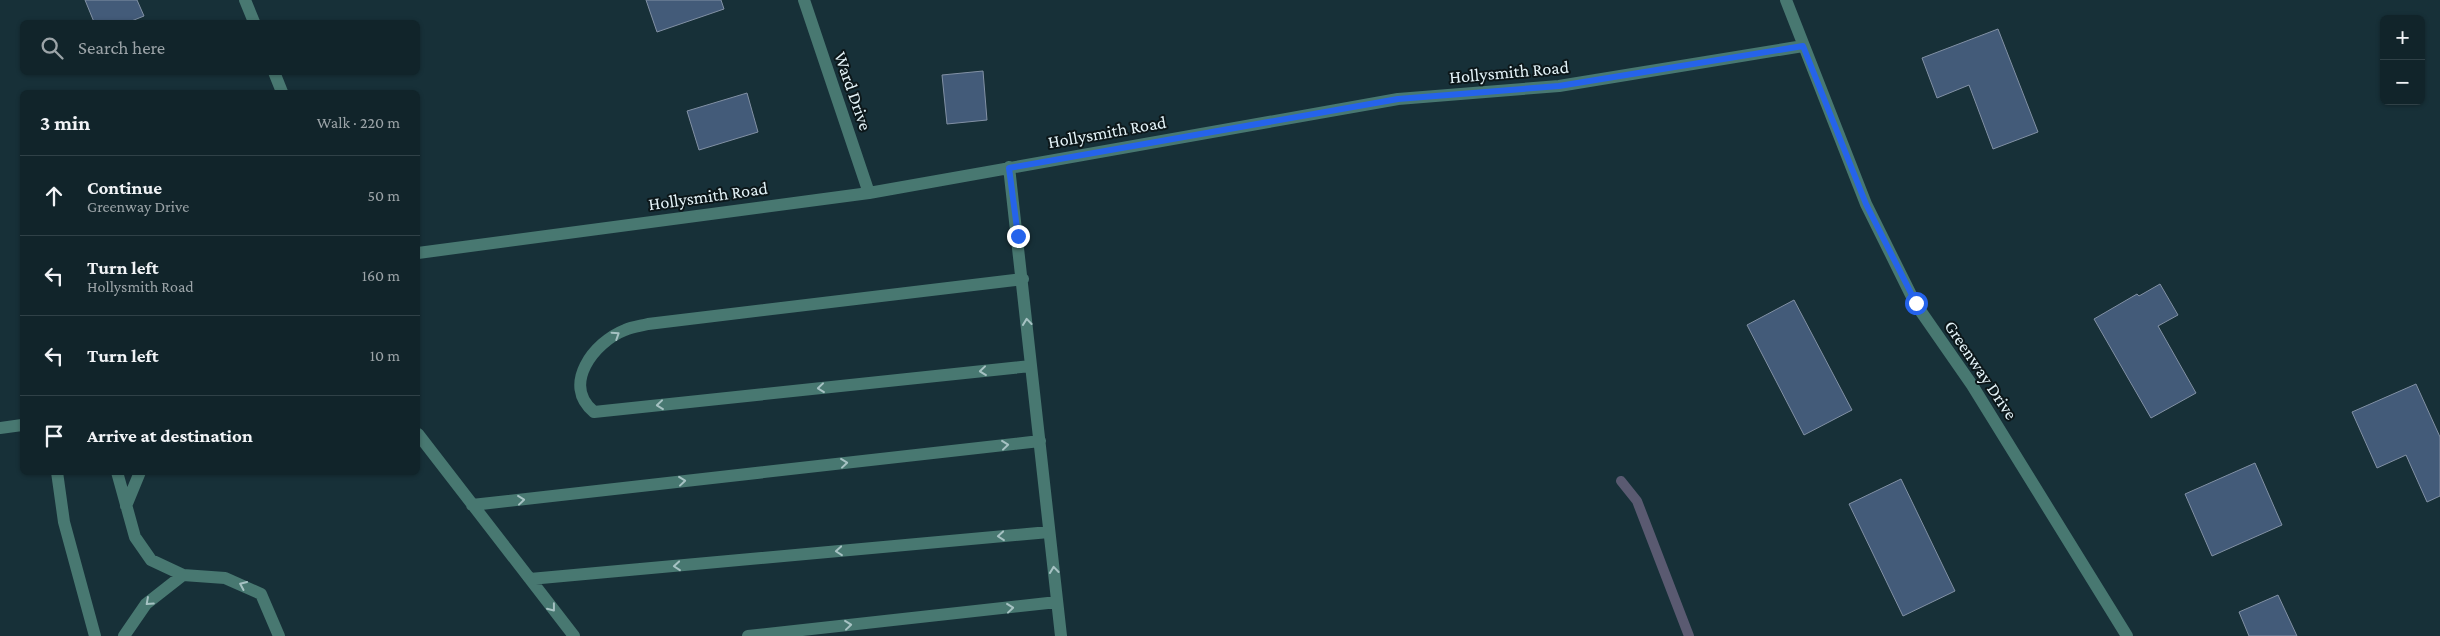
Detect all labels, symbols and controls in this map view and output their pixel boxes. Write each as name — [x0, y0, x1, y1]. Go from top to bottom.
map controls — [2380, 15, 2425, 105]
button: + — [2380, 15, 2425, 60]
search box — [20, 20, 420, 75]
icon: search — [38, 34, 66, 62]
text: Search here — [78, 37, 165, 58]
street label: Ward Drive — [830, 49, 876, 133]
street label: Hollysmith Road — [1448, 57, 1570, 87]
button: − — [2380, 60, 2425, 105]
text: 3 min — [40, 111, 90, 135]
street label: Hollysmith Road — [1046, 112, 1168, 152]
text: Walk · 220 m — [317, 114, 400, 131]
text: Continue — [87, 177, 162, 198]
street label: Hollysmith Road — [647, 178, 769, 214]
icon: ahead — [40, 182, 68, 210]
text: 50 m — [368, 187, 400, 204]
text: Greenway Drive — [87, 198, 189, 215]
route end — [1007, 225, 1030, 248]
text: Turn left — [87, 257, 159, 278]
icon: left — [40, 262, 68, 290]
text: 160 m — [362, 267, 400, 284]
text: Hollysmith Road — [87, 278, 194, 295]
route start — [1905, 292, 1928, 315]
one-way arrow — [1022, 317, 1033, 325]
street label: Greenway Drive — [1941, 317, 2022, 423]
one-way arrow — [610, 332, 619, 342]
icon: left — [40, 342, 68, 370]
text: Turn left — [87, 345, 159, 366]
text: 10 m — [370, 347, 400, 364]
one-way arrow — [979, 365, 987, 376]
one-way arrow — [817, 382, 825, 393]
one-way arrow — [656, 399, 664, 410]
icon: arrive — [40, 422, 68, 450]
text: Arrive at destination — [87, 425, 253, 446]
one-way arrow — [1001, 440, 1009, 451]
one-way arrow — [840, 458, 848, 469]
one-way arrow — [679, 476, 687, 487]
one-way arrow — [517, 495, 525, 506]
one-way arrow — [997, 530, 1005, 541]
one-way arrow — [835, 545, 843, 556]
one-way arrow — [673, 560, 681, 571]
one-way arrow — [1048, 566, 1059, 574]
one-way arrow — [239, 581, 248, 592]
one-way arrow — [146, 596, 155, 605]
one-way arrow — [546, 602, 554, 611]
one-way arrow — [1006, 602, 1014, 613]
one-way arrow — [845, 620, 853, 631]

